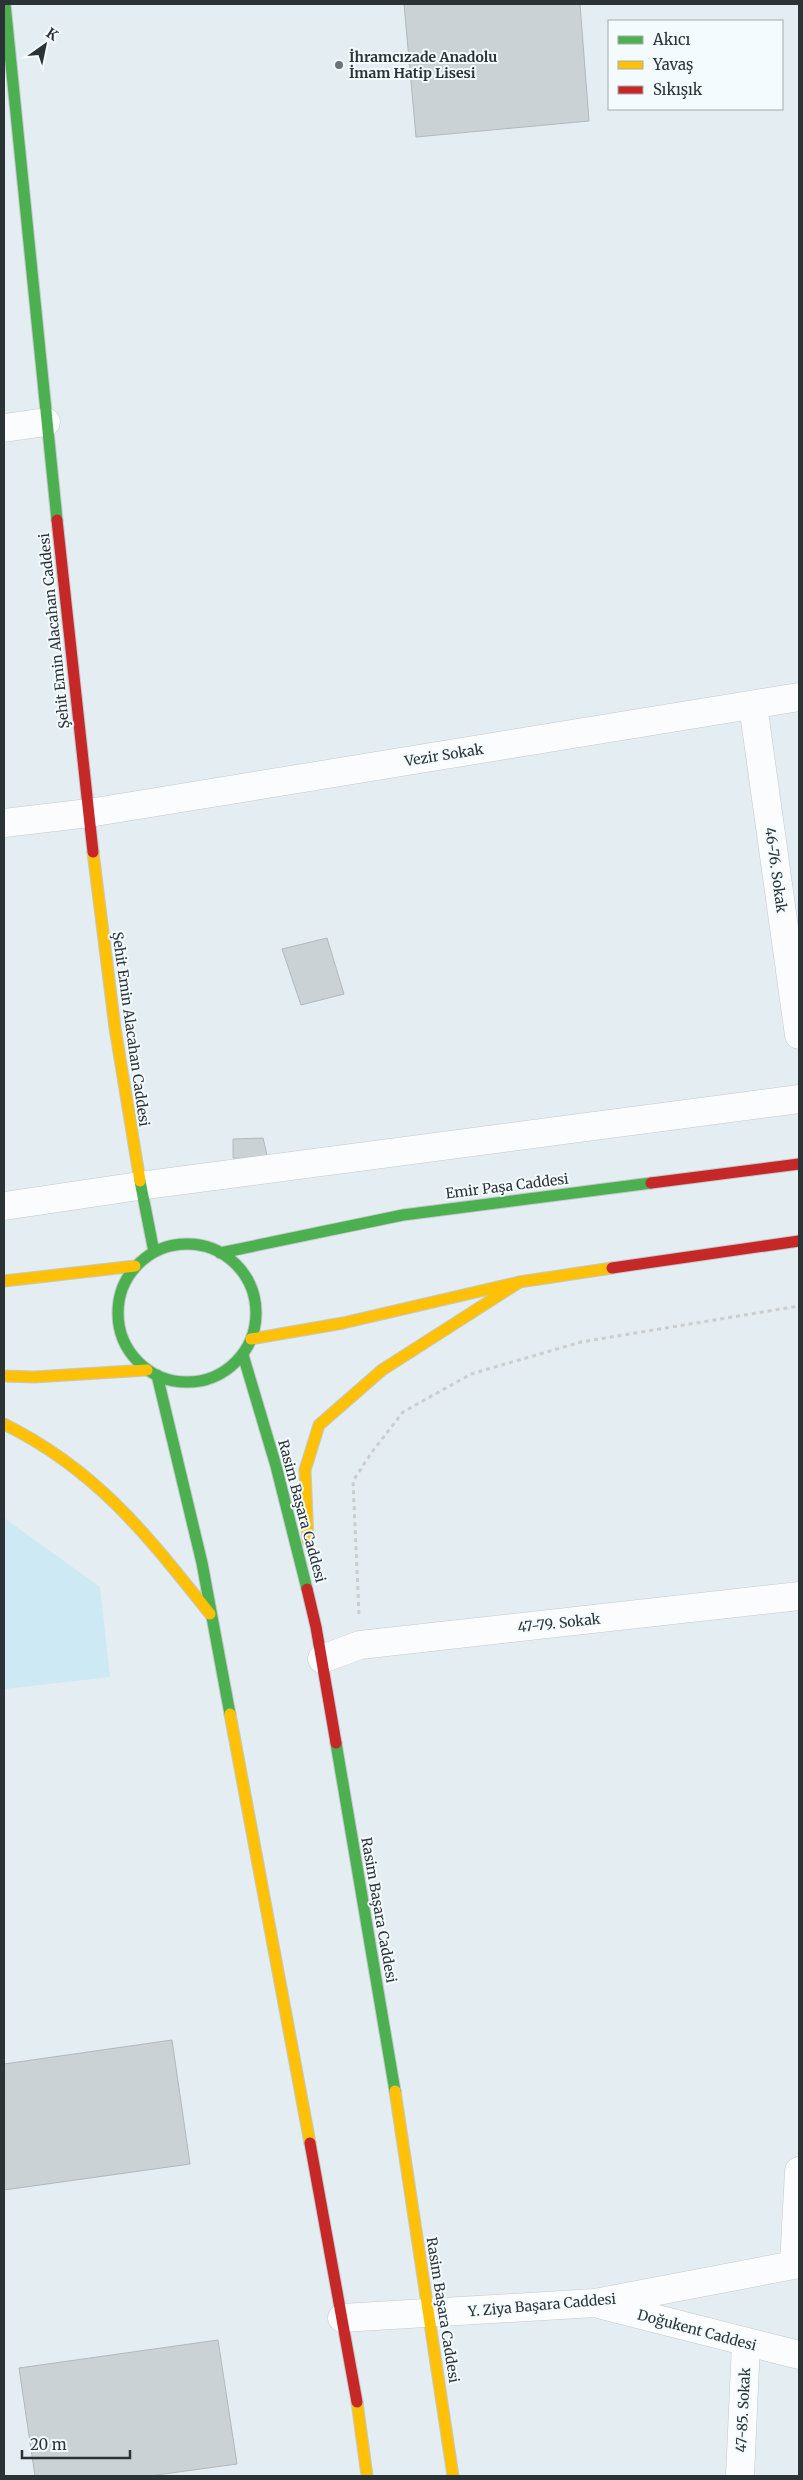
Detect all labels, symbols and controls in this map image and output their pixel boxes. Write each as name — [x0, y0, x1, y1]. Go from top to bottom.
north arrow — [20, 20, 70, 70]
legend — [608, 20, 783, 110]
text: K — [43, 24, 62, 45]
text: Akıcı — [652, 30, 691, 49]
place label: İhramcızade Anadolu İmam Hatip Lisesi — [349, 48, 497, 82]
text: Yavaş — [652, 55, 693, 74]
marker: İhramcızade Anadolu İmam Hatip Lisesi — [333, 59, 345, 71]
text: Sıkışık — [653, 80, 703, 99]
street label: Şehit Emin Alacahan Caddesi — [35, 532, 73, 730]
street label: Vezir Sokak — [402, 740, 485, 770]
street label: 46-76. Sokak — [761, 826, 791, 914]
street label: Şehit Emin Alacahan Caddesi — [108, 931, 154, 1128]
street label: Emir Paşa Caddesi — [444, 1169, 570, 1202]
street label: Rasim Başara Caddesi — [274, 1438, 330, 1585]
street label: 47-79. Sokak — [517, 1610, 601, 1636]
street label: Rasim Başara Caddesi — [357, 1836, 401, 1985]
street label: Rasim Başara Caddesi — [423, 2236, 463, 2385]
street label: Y. Ziya Başara Caddesi — [466, 2290, 617, 2321]
street label: Doğukent Caddesi — [636, 2305, 759, 2355]
street label: 47-85. Sokak — [732, 2367, 754, 2453]
scale bar — [22, 2428, 130, 2460]
text: 20 m — [30, 2435, 67, 2454]

